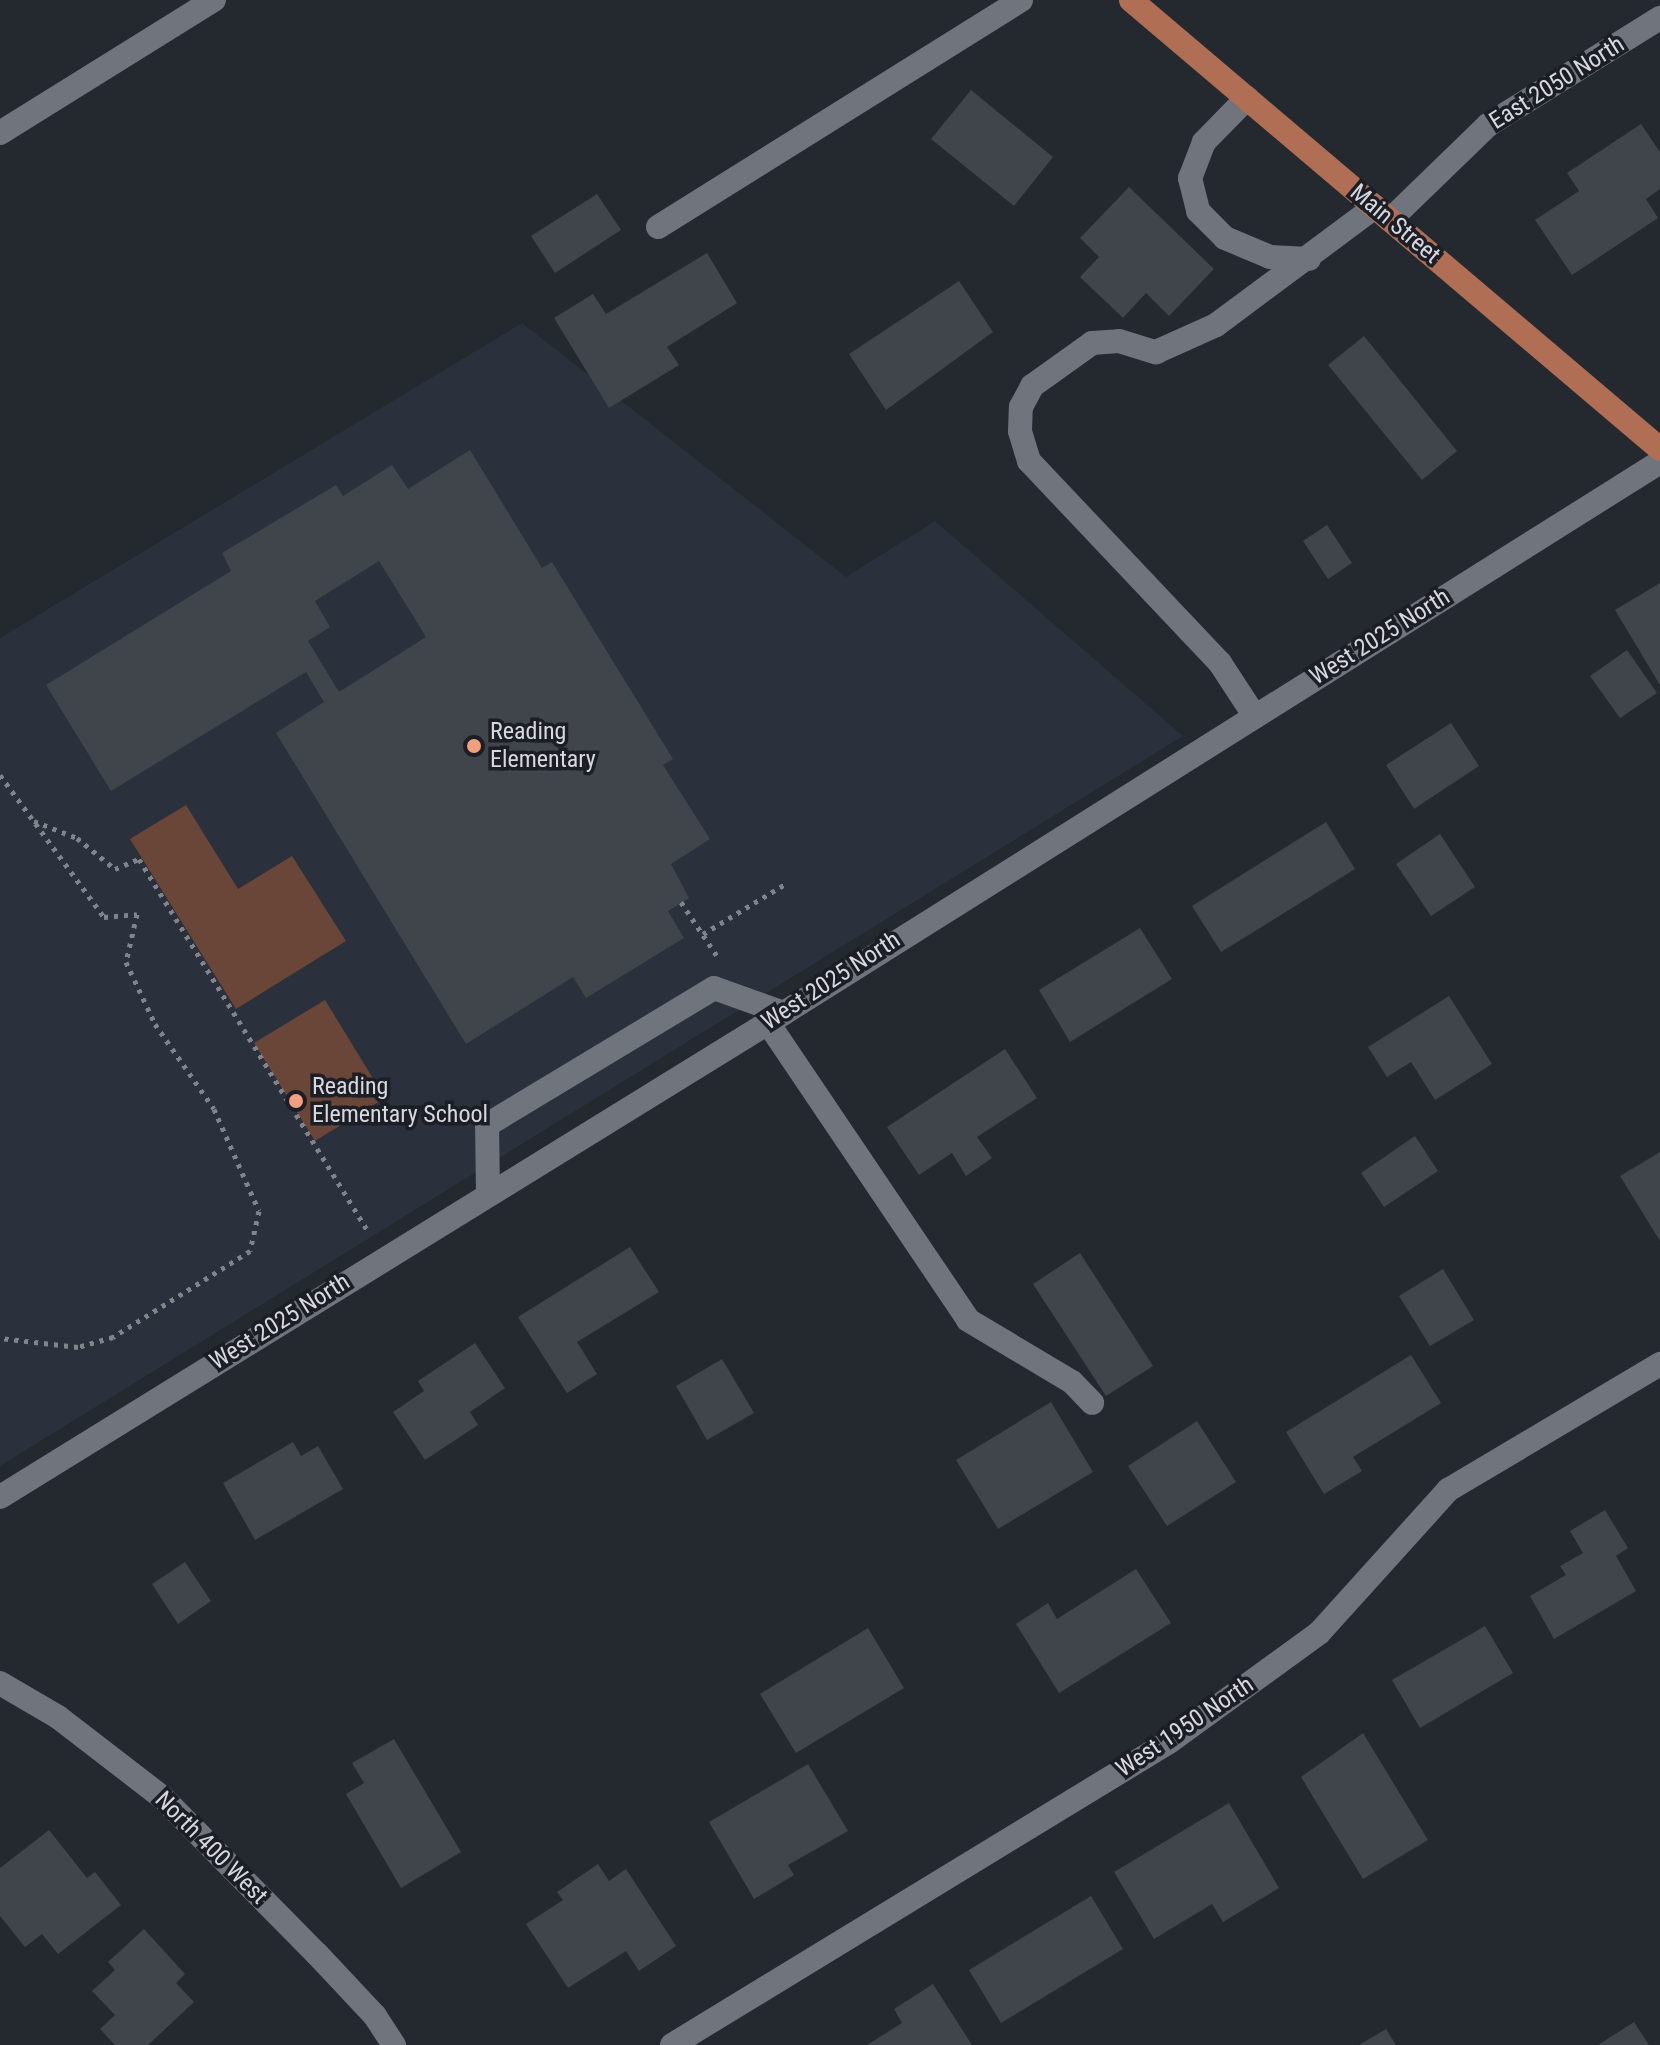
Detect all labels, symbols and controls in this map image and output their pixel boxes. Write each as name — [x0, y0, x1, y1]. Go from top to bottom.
street label: East 2050 North — [1484, 30, 1630, 136]
street label: Main Street — [1344, 178, 1446, 270]
street label: West 2025 North — [1305, 583, 1455, 691]
place label: Reading Elementary — [490, 718, 596, 774]
marker: Reading Elementary — [465, 737, 483, 755]
street label: West 2025 North — [756, 926, 906, 1036]
place label: Reading Elementary School — [312, 1073, 488, 1129]
marker: Reading Elementary School — [287, 1092, 305, 1110]
street label: West 2025 North — [205, 1268, 355, 1376]
street label: West 1950 North — [1111, 1671, 1259, 1783]
street label: North 400 West — [149, 1786, 273, 1910]

